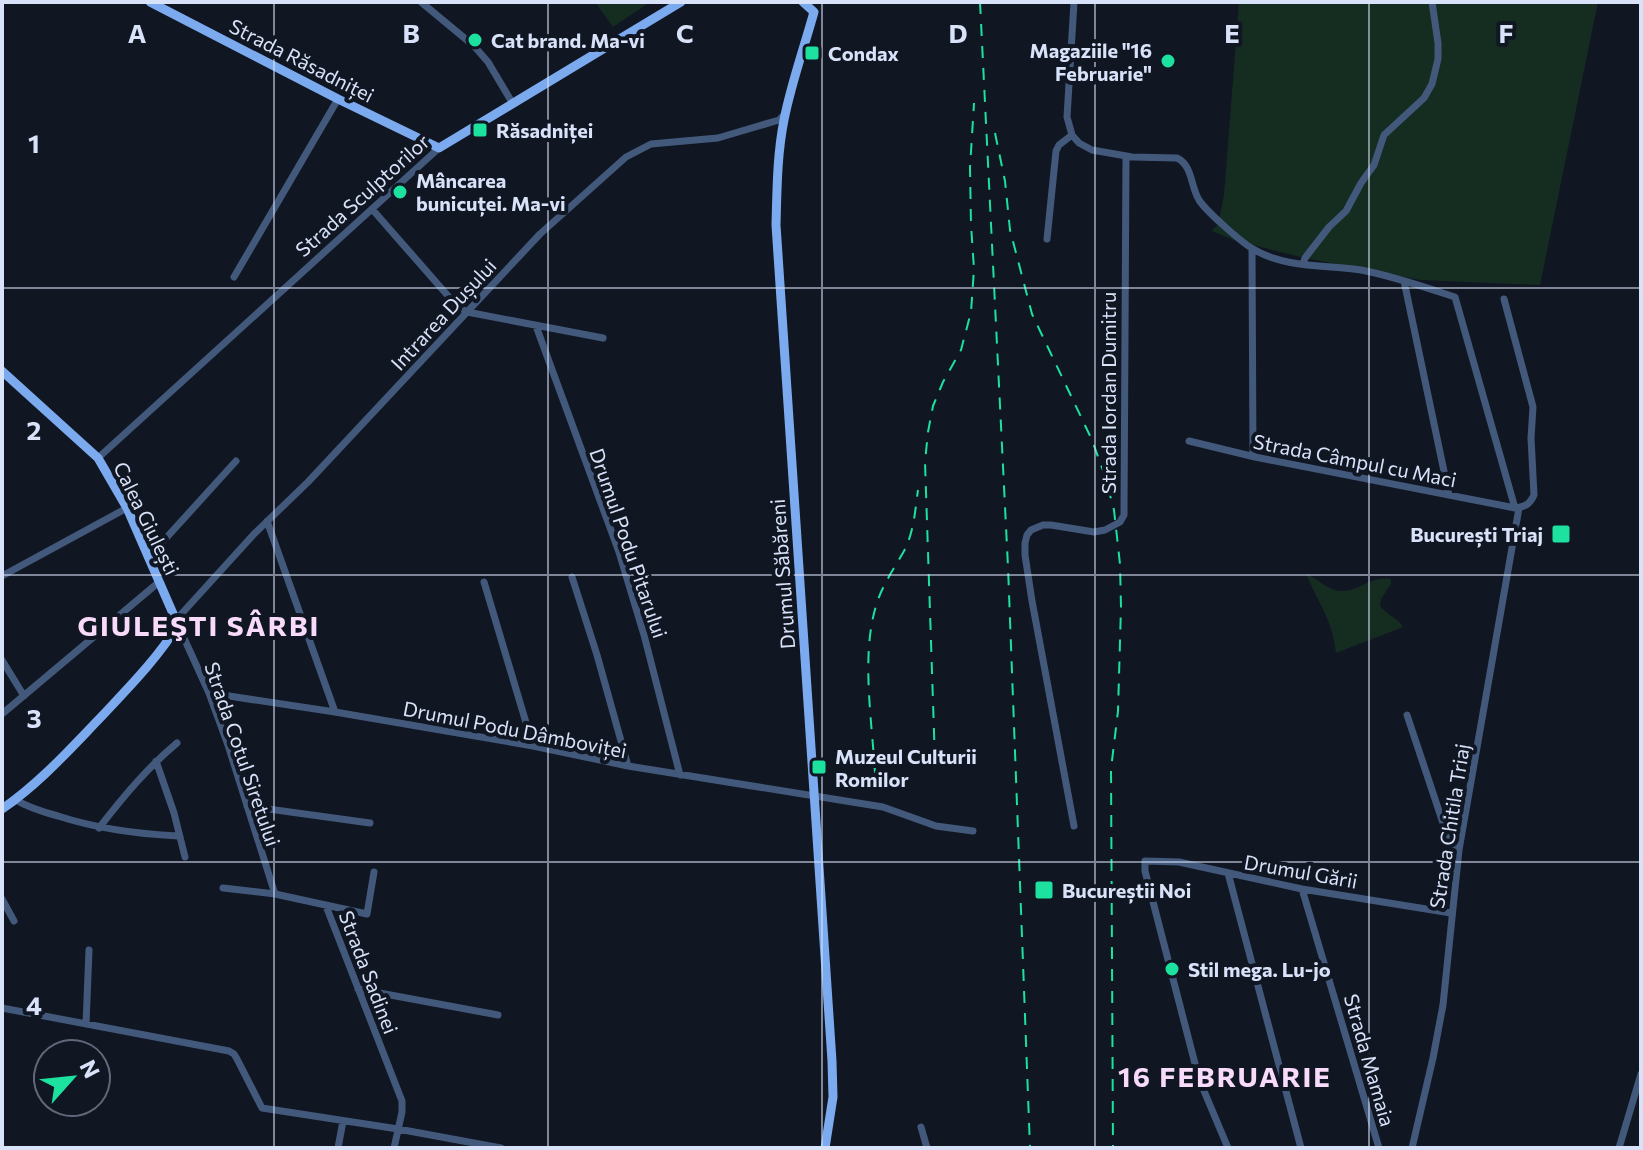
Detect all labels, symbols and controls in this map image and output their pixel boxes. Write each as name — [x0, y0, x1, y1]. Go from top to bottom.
street label: Strada Răsadniței — [225, 13, 378, 109]
text: A — [128, 17, 147, 48]
text: B — [402, 17, 420, 48]
text: C — [676, 17, 694, 48]
text: D — [948, 17, 968, 48]
text: E — [1224, 17, 1240, 48]
text: F — [1498, 17, 1514, 48]
place label: Cat brand. Ma-vi — [491, 28, 645, 52]
marker: Cat brand. Ma-vi — [466, 31, 484, 49]
place label: Magaziile "16 Februarie" — [1030, 38, 1152, 85]
place label: Condax — [828, 41, 899, 65]
marker: Condax — [803, 44, 821, 62]
marker: Magaziile "16 Februarie" — [1159, 52, 1177, 70]
place label: Răsadniței — [496, 118, 593, 144]
marker: Răsadniței — [471, 121, 489, 139]
text: 1 — [28, 127, 40, 158]
street label: Strada Sculptorilor — [290, 129, 434, 261]
place label: Mâncarea bunicuței. Ma-vi — [416, 168, 566, 217]
marker: Mâncarea bunicuței. Ma-vi — [391, 183, 409, 201]
street label: Intrarea Dușului — [385, 253, 502, 376]
street label: Strada Iordan Dumitru — [1096, 292, 1120, 494]
text: 2 — [27, 414, 41, 445]
street label: Strada Câmpul cu Maci — [1251, 429, 1459, 491]
street label: Drumul Podu Pitarului — [585, 445, 673, 641]
street label: Calea Giulești — [107, 457, 185, 579]
street label: Drumul Săbăreni — [765, 498, 799, 650]
place label: București Triaj — [1410, 522, 1543, 548]
marker: București Triaj — [1550, 523, 1572, 545]
district label: GIULEŞTI SÂRBI — [78, 608, 320, 642]
street label: Strada Cotul Siretului — [200, 659, 286, 849]
street label: Drumul Podu Dâmboviței — [401, 696, 629, 764]
text: 3 — [26, 702, 42, 733]
street label: Strada Chitila Triaj — [1424, 742, 1474, 910]
place label: Muzeul Culturii Romilor — [835, 744, 977, 791]
marker: Muzeul Culturii Romilor — [810, 758, 828, 776]
street label: Drumul Gării — [1242, 849, 1360, 893]
place label: Bucureștii Noi — [1062, 878, 1191, 904]
marker: Bucureștii Noi — [1033, 879, 1055, 901]
street label: Strada Sadinei — [335, 907, 403, 1037]
place label: Stil mega. Lu-jo — [1188, 957, 1331, 981]
marker: Stil mega. Lu-jo — [1163, 960, 1181, 978]
text: 4 — [26, 989, 42, 1020]
street label: Strada Mamaia — [1340, 991, 1400, 1129]
north arrow — [32, 1038, 112, 1118]
text: N — [74, 1055, 106, 1082]
district label: 16 FEBRUARIE — [1118, 1059, 1332, 1093]

